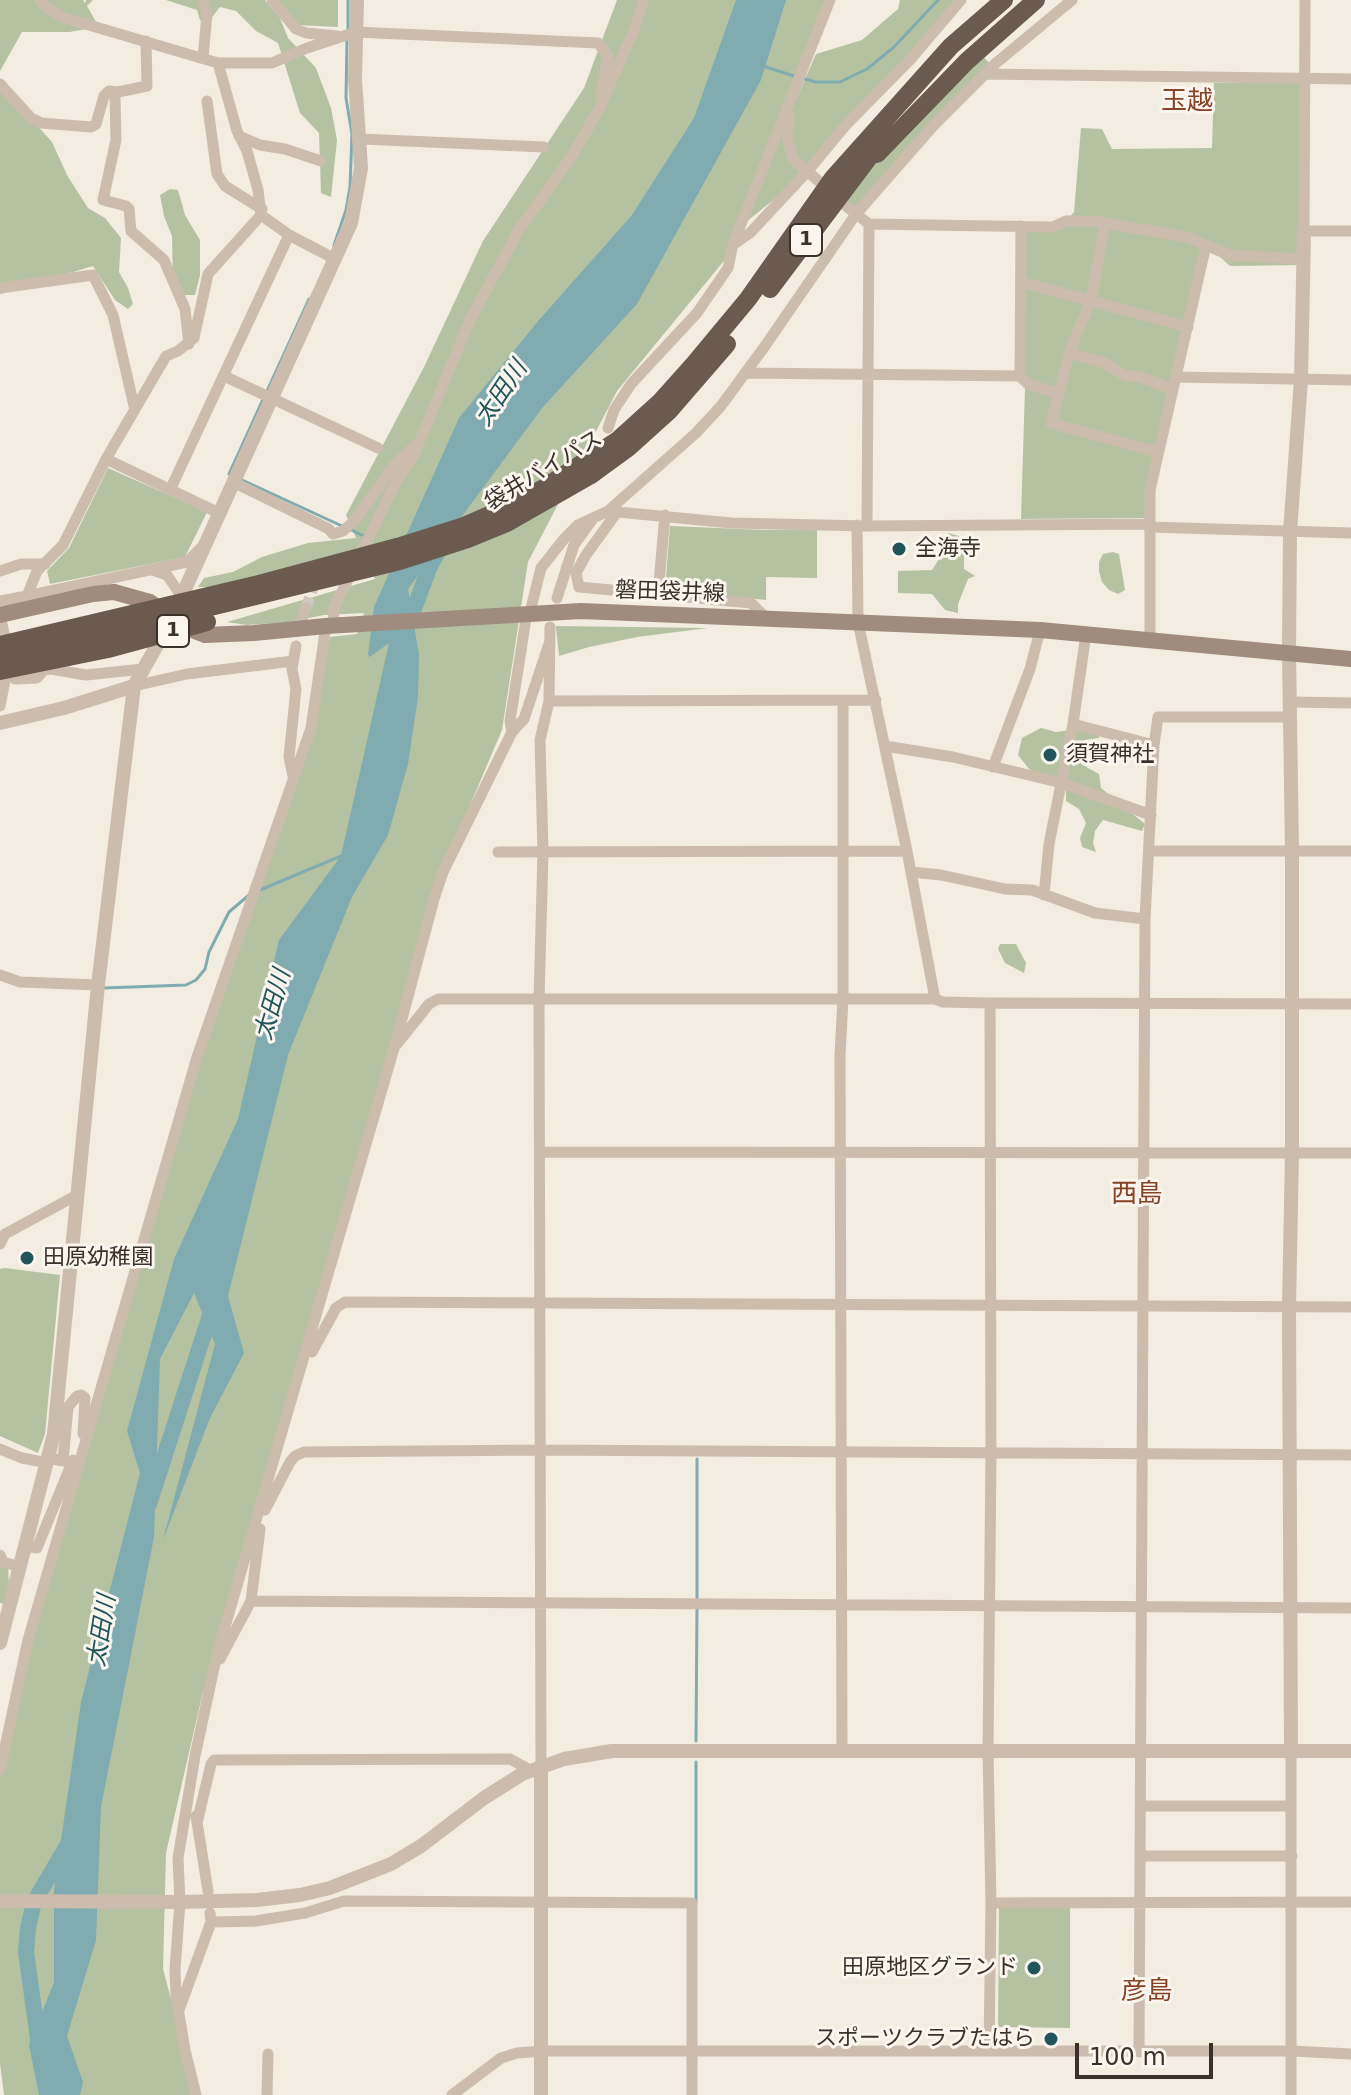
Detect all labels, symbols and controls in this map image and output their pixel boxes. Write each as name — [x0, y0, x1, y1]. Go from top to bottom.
district label: 玉越 — [1161, 86, 1213, 118]
road number: 1 — [790, 224, 822, 256]
water label: 太田川 — [470, 356, 534, 432]
street label: 袋井バイパス — [481, 426, 607, 516]
place label: 全海寺 — [915, 536, 981, 562]
marker: 全海寺 — [890, 540, 908, 558]
street label: 磐田袋井線 — [615, 578, 725, 608]
road number: 1 — [157, 615, 189, 647]
place label: 須賀神社 — [1066, 742, 1154, 768]
marker: 須賀神社 — [1041, 746, 1059, 764]
water label: 太田川 — [250, 966, 298, 1044]
district label: 西島 — [1111, 1179, 1163, 1211]
place label: 田原幼稚園 — [43, 1245, 153, 1271]
marker: 田原幼稚園 — [18, 1249, 36, 1267]
water label: 太田川 — [83, 1593, 123, 1669]
place label: 田原地区グランド — [842, 1955, 1018, 1981]
marker: 田原地区グランド — [1025, 1959, 1043, 1977]
district label: 彦島 — [1121, 1976, 1173, 2008]
place label: スポーツクラブたはら — [815, 2026, 1035, 2052]
scale bar — [1079, 2027, 1217, 2077]
marker: スポーツクラブたはら — [1042, 2030, 1060, 2048]
text: 100 m — [1089, 2043, 1166, 2071]

